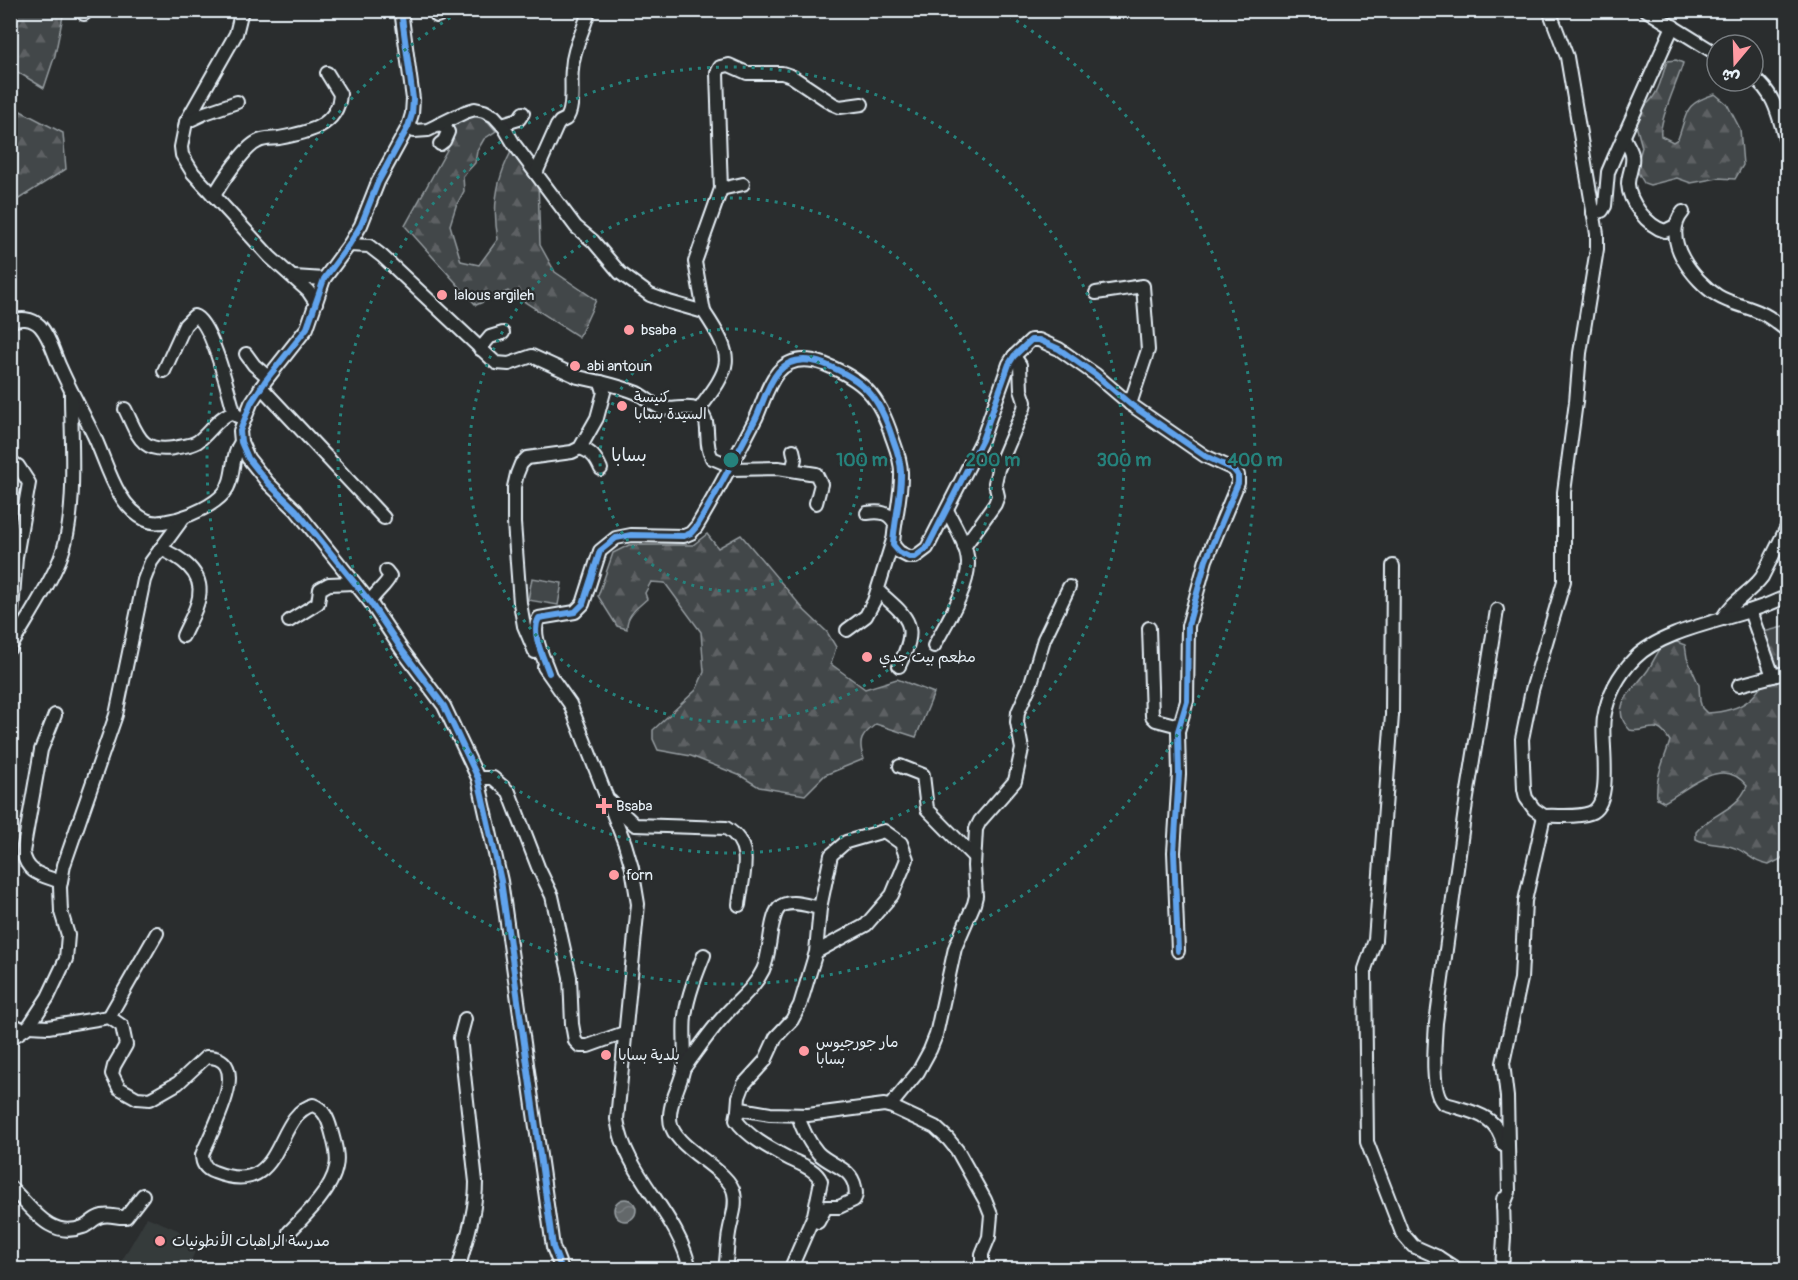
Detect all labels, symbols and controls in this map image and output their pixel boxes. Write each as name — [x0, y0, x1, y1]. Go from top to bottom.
north arrow — [1705, 33, 1765, 93]
text: ش — [1719, 64, 1742, 89]
place label: lalous argileh — [454, 286, 534, 305]
marker: lalous argileh — [435, 288, 449, 302]
place label: bsaba — [641, 321, 676, 340]
marker: bsaba — [622, 323, 636, 337]
place label: abi antoun — [587, 357, 652, 376]
marker: abi antoun — [568, 359, 582, 373]
place label: كنيسة السيدة بسابا — [634, 388, 707, 424]
marker: كنيسة السيدة بسابا — [615, 399, 629, 413]
district label: بسابا — [611, 444, 647, 467]
text: 100 m — [836, 449, 888, 472]
text: 200 m — [966, 449, 1020, 472]
text: 300 m — [1097, 449, 1151, 472]
text: 400 m — [1228, 449, 1282, 472]
centre of rings — [721, 450, 741, 470]
place label: مطعم بيت جدي — [879, 648, 976, 669]
marker: مطعم بيت جدي — [860, 650, 874, 664]
place label: Bsaba — [616, 797, 653, 816]
marker: Bsaba — [597, 799, 611, 813]
place label: forn — [626, 866, 653, 885]
marker: forn — [607, 868, 621, 882]
place label: مار جورجيوس بسابا — [816, 1033, 898, 1069]
marker: مار جورجيوس بسابا — [797, 1044, 811, 1058]
place label: بلدية بسابا — [618, 1046, 680, 1065]
marker: بلدية بسابا — [599, 1048, 613, 1062]
place label: مدرسة الراهبات الأنطونيات — [172, 1231, 330, 1251]
marker: مدرسة الراهبات الأنطونيات — [153, 1234, 167, 1248]

